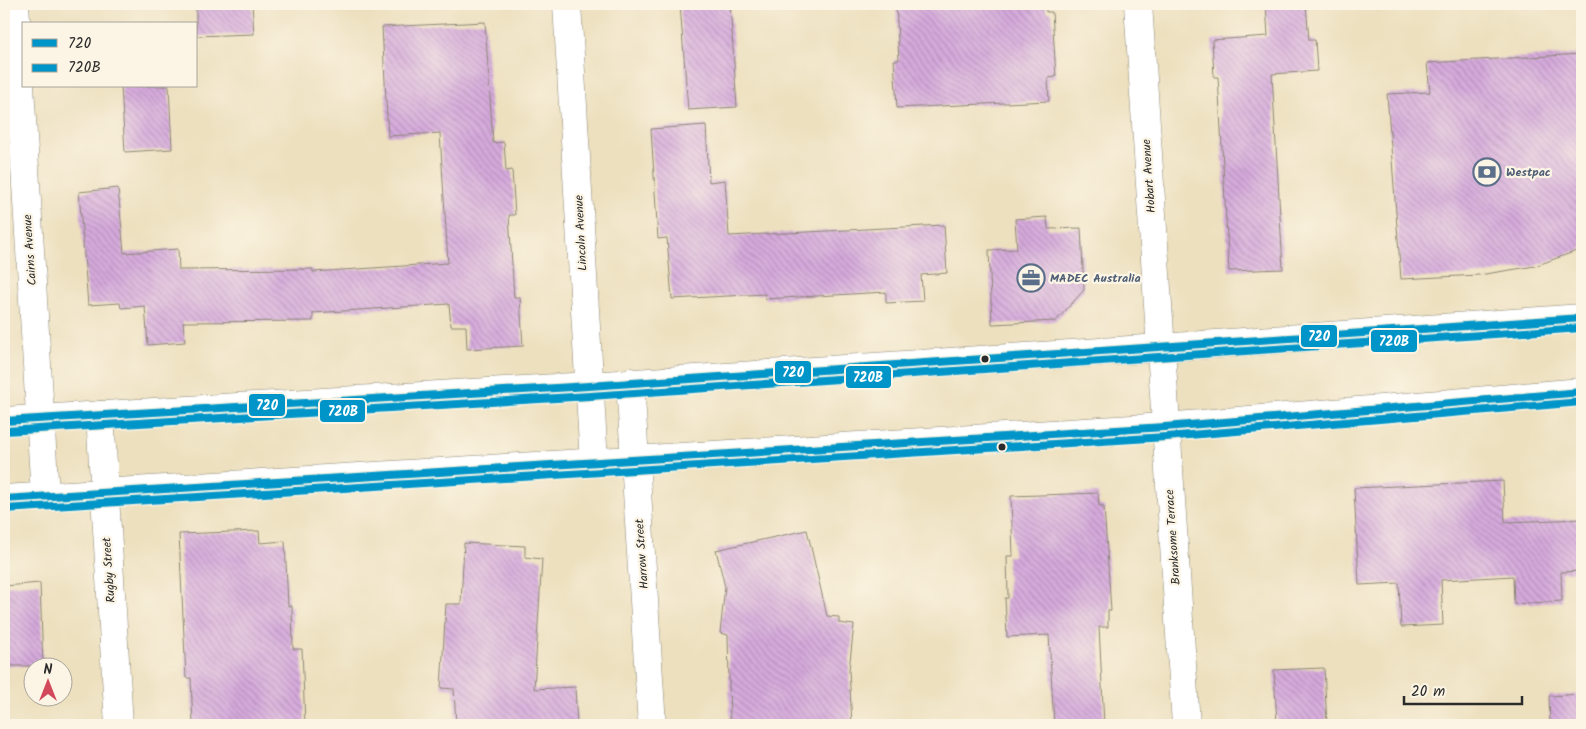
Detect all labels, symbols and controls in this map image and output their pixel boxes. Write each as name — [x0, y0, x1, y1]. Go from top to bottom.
legend — [22, 22, 198, 88]
text: 720 — [68, 32, 92, 56]
text: 720B — [68, 56, 101, 80]
street label: Hobart Avenue — [1137, 138, 1161, 214]
bank icon: Westpac — [1472, 157, 1502, 187]
place label: Westpac — [1506, 163, 1551, 182]
street label: Lincoln Avenue — [569, 194, 592, 271]
street label: Cairns Avenue — [18, 213, 42, 286]
office icon: MADEC Australia — [1016, 263, 1046, 293]
place label: MADEC Australia — [1050, 269, 1141, 288]
line badge: 720 — [1300, 324, 1338, 348]
text: 720 — [1308, 326, 1331, 348]
line badge: 720B — [1370, 329, 1418, 353]
text: 720B — [1379, 331, 1409, 353]
unlabelled marker — [980, 354, 990, 364]
line badge: 720 — [774, 360, 812, 384]
text: 720 — [782, 362, 805, 384]
line badge: 720B — [845, 365, 892, 389]
text: 720B — [853, 367, 883, 389]
line badge: 720 — [248, 393, 286, 417]
text: 720 — [256, 395, 279, 417]
line badge: 720B — [319, 399, 366, 423]
text: 720B — [328, 401, 358, 423]
unlabelled marker — [997, 442, 1007, 452]
street label: Branksome Terrace — [1160, 488, 1186, 585]
street label: Harrow Street — [630, 518, 654, 590]
street label: Rugby Street — [97, 536, 121, 603]
north arrow — [22, 656, 72, 706]
text: N — [44, 659, 53, 681]
scale bar — [1404, 674, 1521, 706]
text: 20 m — [1411, 680, 1445, 704]

